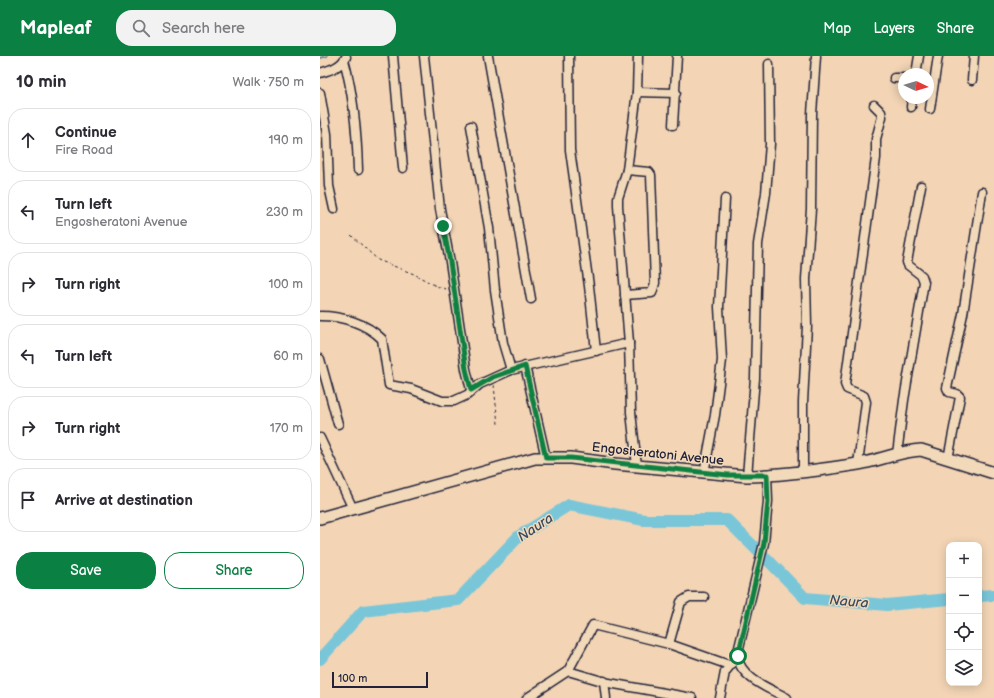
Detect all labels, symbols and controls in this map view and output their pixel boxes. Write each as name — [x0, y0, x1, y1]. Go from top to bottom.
search box — [116, 10, 396, 46]
text: Mapleaf — [20, 17, 92, 40]
icon: search — [130, 17, 152, 39]
text: Search here — [162, 19, 245, 38]
text: Map — [823, 20, 851, 37]
text: Layers — [873, 20, 915, 37]
text: Share — [937, 20, 974, 37]
north arrow — [898, 68, 934, 104]
text: 10 min — [16, 72, 67, 92]
text: Walk · 750 m — [232, 74, 304, 90]
text: Continue — [55, 123, 117, 142]
icon: ahead — [17, 129, 39, 151]
text: 190 m — [269, 132, 303, 148]
text: Fire Road — [55, 142, 113, 158]
text: Turn left — [55, 195, 112, 214]
icon: left — [17, 201, 39, 223]
text: 230 m — [266, 204, 303, 220]
text: Engosheratoni Avenue — [55, 214, 187, 230]
route end — [434, 217, 452, 235]
icon: right — [17, 273, 39, 295]
text: Turn right — [55, 275, 120, 294]
text: 100 m — [268, 276, 303, 292]
icon: left — [17, 345, 39, 367]
text: Turn left — [55, 347, 112, 366]
text: 60 m — [273, 348, 303, 364]
icon: right — [17, 417, 39, 439]
text: Turn right — [55, 419, 120, 438]
text: 170 m — [270, 420, 303, 436]
street label: Engosheratoni Avenue — [591, 439, 725, 469]
icon: arrive — [17, 489, 39, 511]
text: Arrive at destination — [55, 491, 193, 510]
water label: Naura — [514, 509, 556, 545]
map controls — [946, 542, 982, 686]
button: + — [946, 542, 982, 578]
button: Save — [16, 552, 156, 589]
button: Share — [164, 552, 304, 589]
button: − — [946, 578, 982, 614]
water label: Naura — [829, 591, 869, 612]
button: locate — [946, 614, 982, 650]
route start — [729, 647, 747, 665]
button: layers — [946, 650, 982, 686]
scale bar — [332, 670, 428, 689]
text: 100 m — [338, 672, 367, 685]

